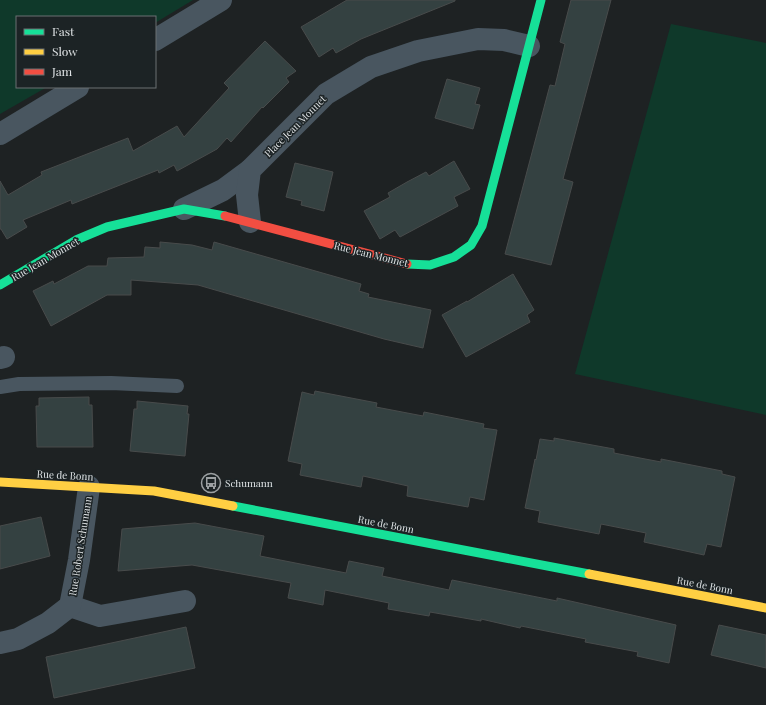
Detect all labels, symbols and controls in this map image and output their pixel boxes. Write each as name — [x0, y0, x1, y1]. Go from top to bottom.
legend — [16, 16, 156, 88]
text: Fast — [52, 23, 75, 39]
text: Slow — [52, 43, 78, 59]
text: Jam — [51, 63, 73, 79]
street label: Place Jean Monnet — [261, 92, 329, 160]
street label: Rue Jean Monnet — [9, 234, 82, 284]
street label: Rue Jean Monnet — [332, 238, 410, 270]
street label: Rue de Bonn — [36, 467, 94, 483]
bus stop icon: Schumann — [200, 472, 222, 494]
place label: Schumann — [225, 476, 273, 490]
street label: Rue Robert Schumann — [65, 495, 95, 597]
street label: Rue de Bonn — [357, 512, 415, 536]
street label: Rue de Bonn — [676, 573, 734, 597]

